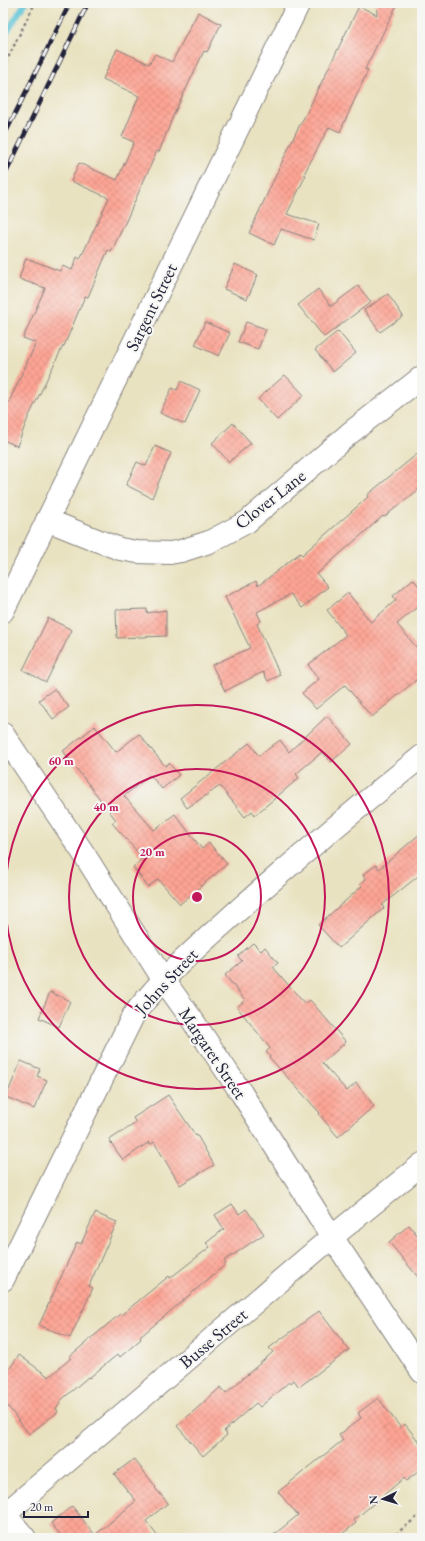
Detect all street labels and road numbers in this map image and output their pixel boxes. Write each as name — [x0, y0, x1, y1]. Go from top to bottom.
street label: Sargent Street — [120, 259, 182, 355]
street label: Clover Lane — [230, 464, 310, 534]
street label: Johns Street — [128, 943, 203, 1020]
street label: Margaret Street — [174, 1003, 252, 1104]
street label: Busse Street — [174, 1303, 252, 1373]

